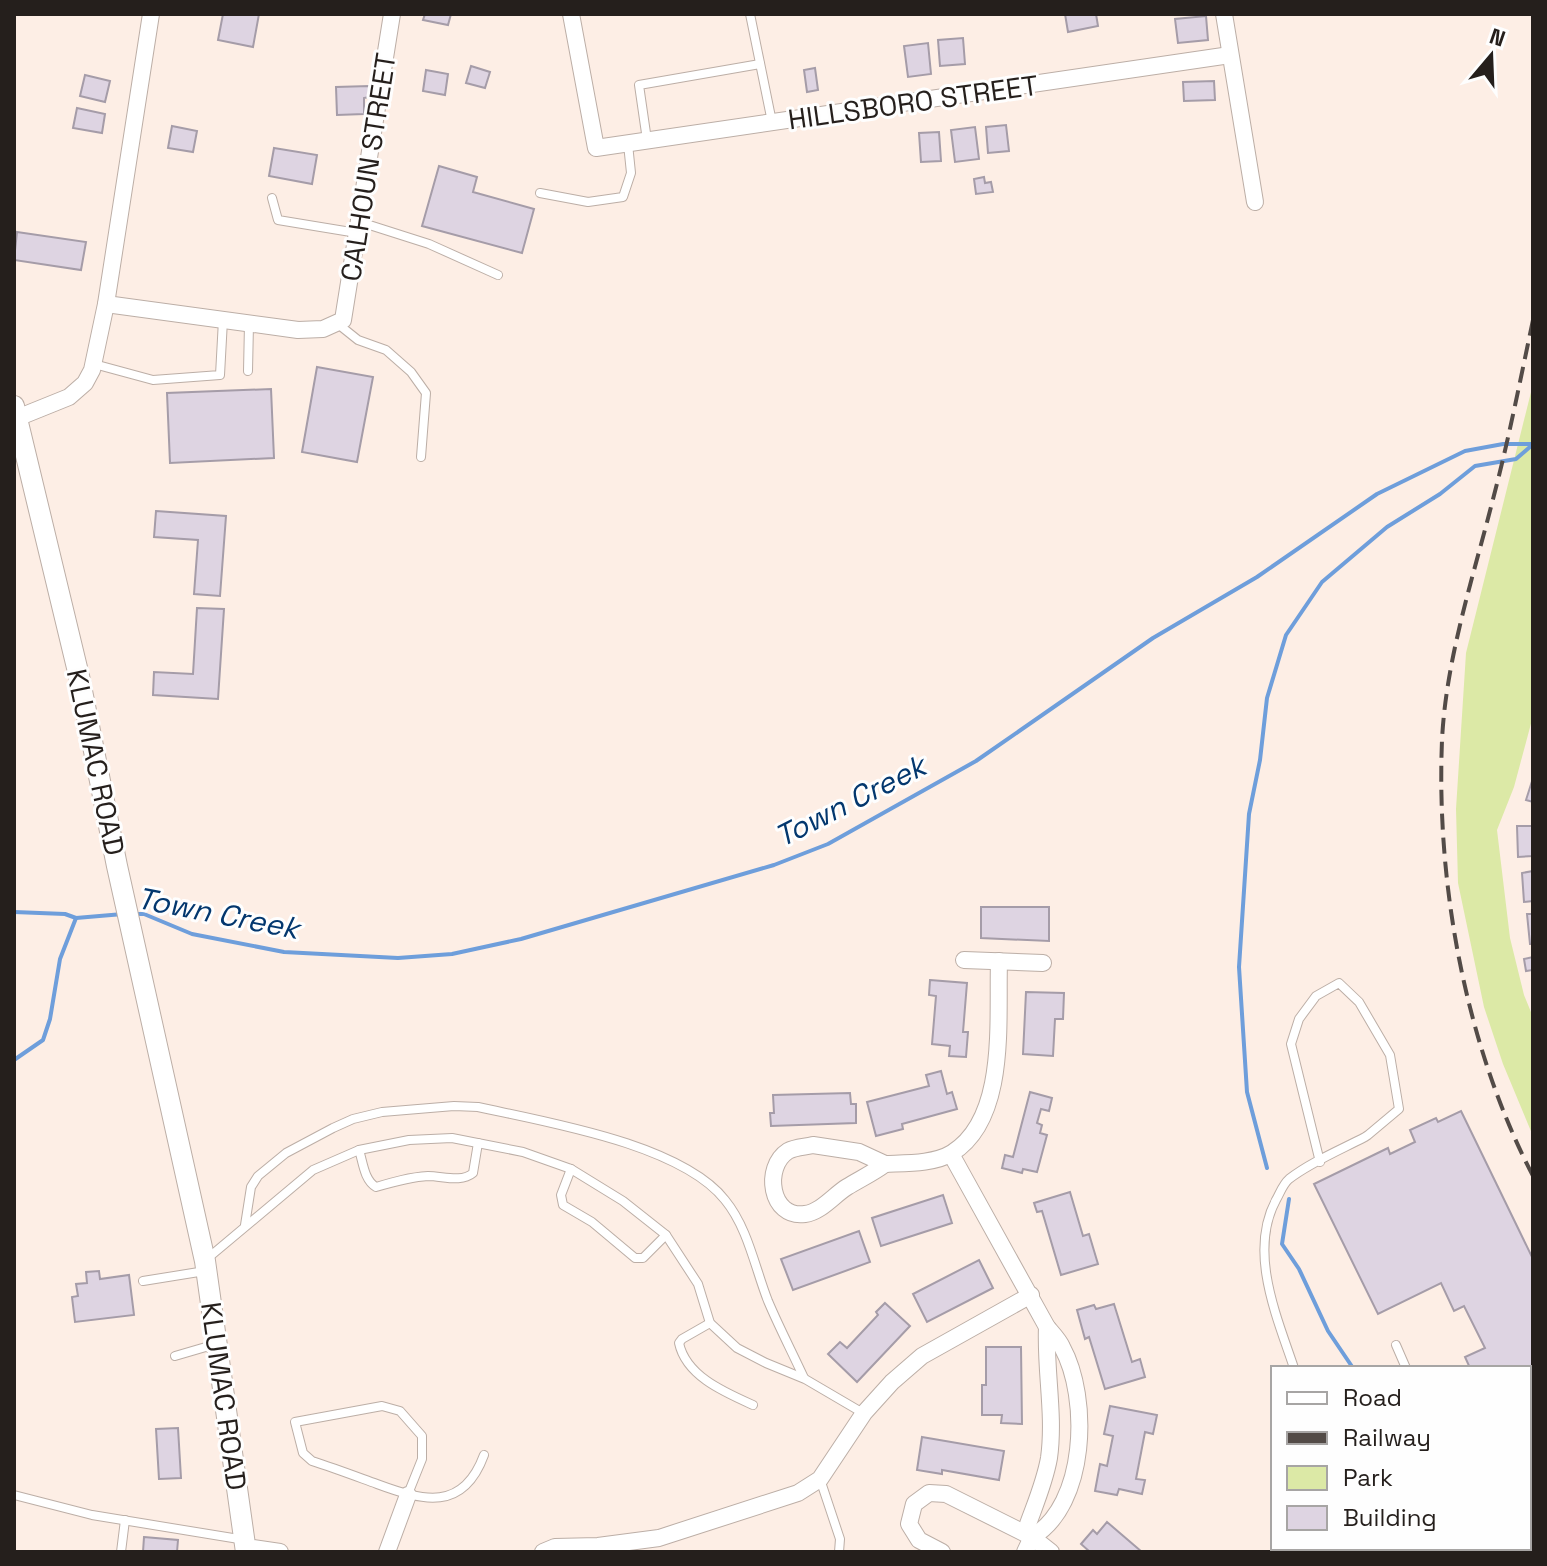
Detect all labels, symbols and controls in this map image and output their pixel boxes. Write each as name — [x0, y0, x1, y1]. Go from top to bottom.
north arrow — [1451, 16, 1531, 96]
text: N — [1486, 21, 1509, 53]
street label: CALHOUN STREET — [332, 50, 404, 284]
street label: HILLSBORO STREET — [786, 67, 1040, 137]
street label: KLUMAC ROAD — [59, 665, 133, 859]
water label: Town Creek — [768, 745, 935, 856]
water label: Town Creek — [133, 878, 305, 948]
street label: KLUMAC ROAD — [193, 1300, 255, 1492]
legend — [1271, 1366, 1531, 1550]
text: Road — [1343, 1382, 1402, 1413]
text: Railway — [1343, 1422, 1431, 1453]
text: Park — [1343, 1462, 1393, 1493]
text: Building — [1343, 1502, 1437, 1533]

